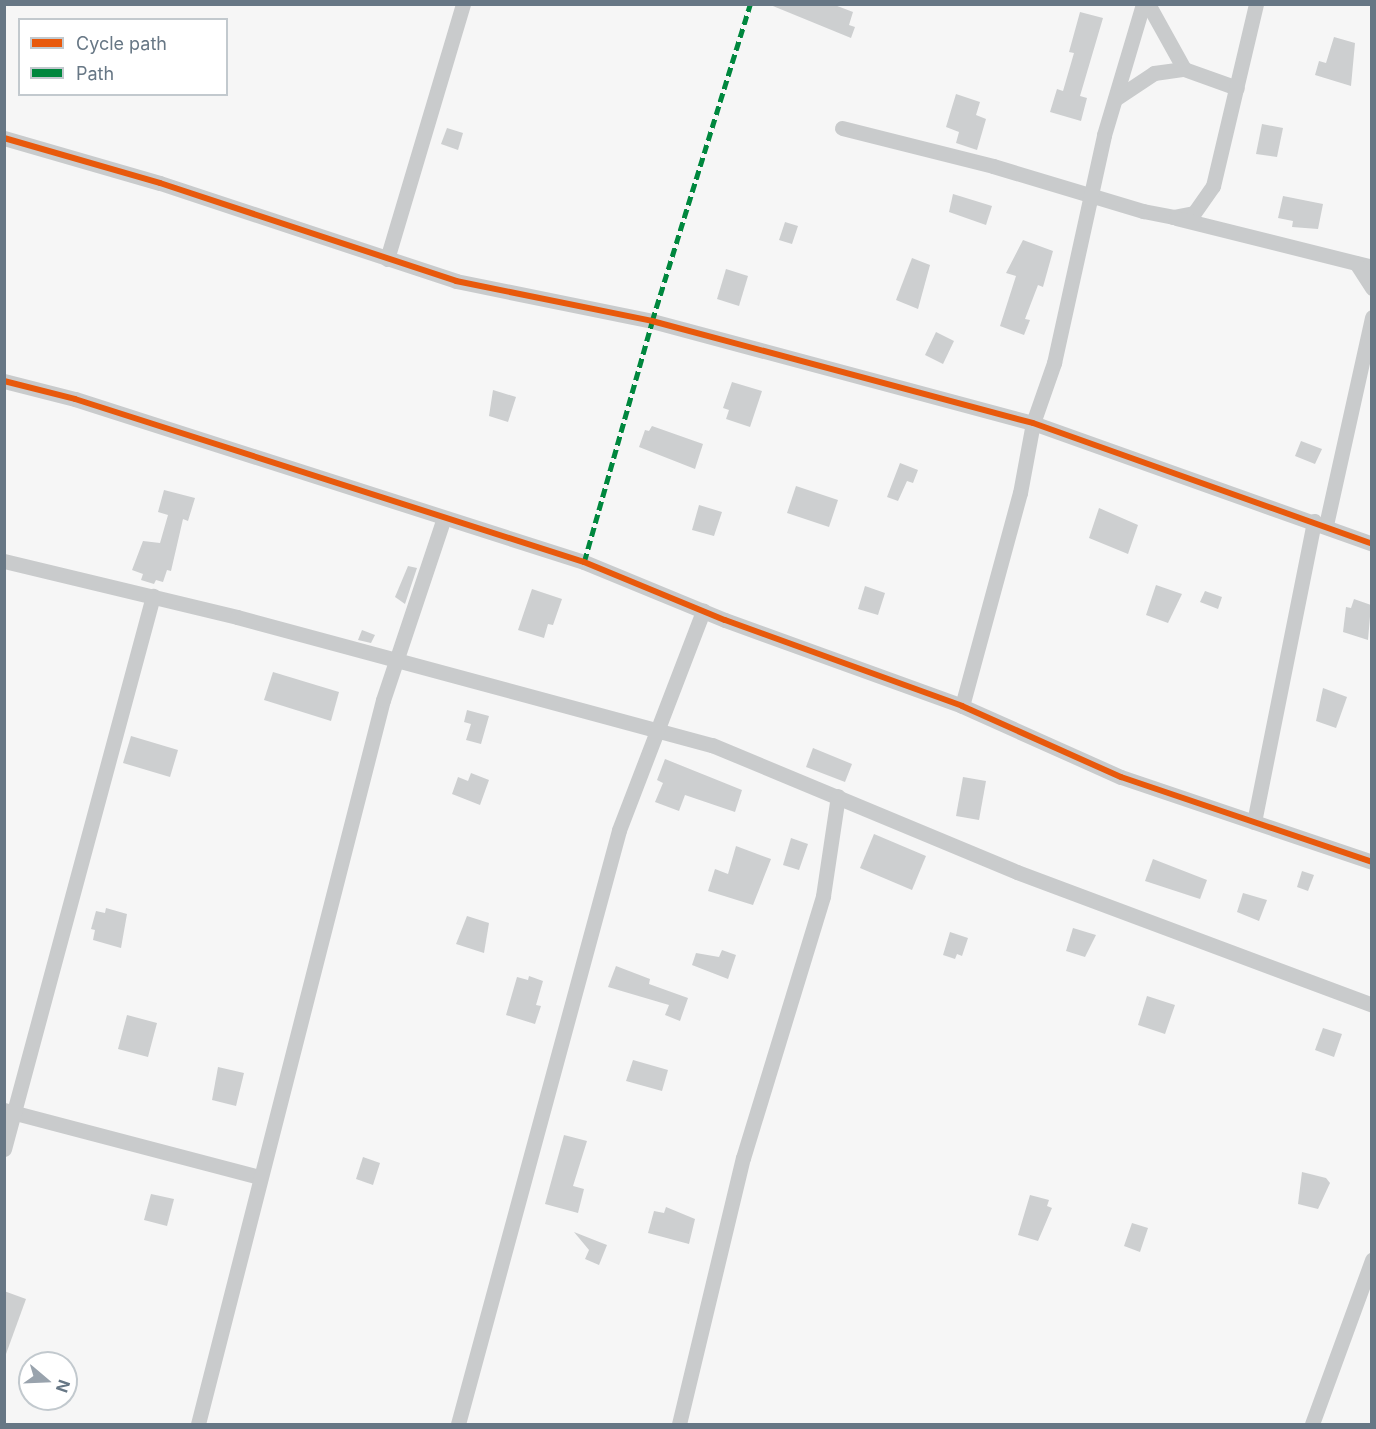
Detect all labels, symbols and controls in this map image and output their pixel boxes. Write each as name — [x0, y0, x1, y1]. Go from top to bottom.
legend — [18, 18, 228, 96]
text: Cycle path — [76, 33, 167, 54]
text: Path — [76, 63, 114, 84]
north arrow — [18, 1351, 78, 1411]
text: N — [52, 1377, 75, 1395]

